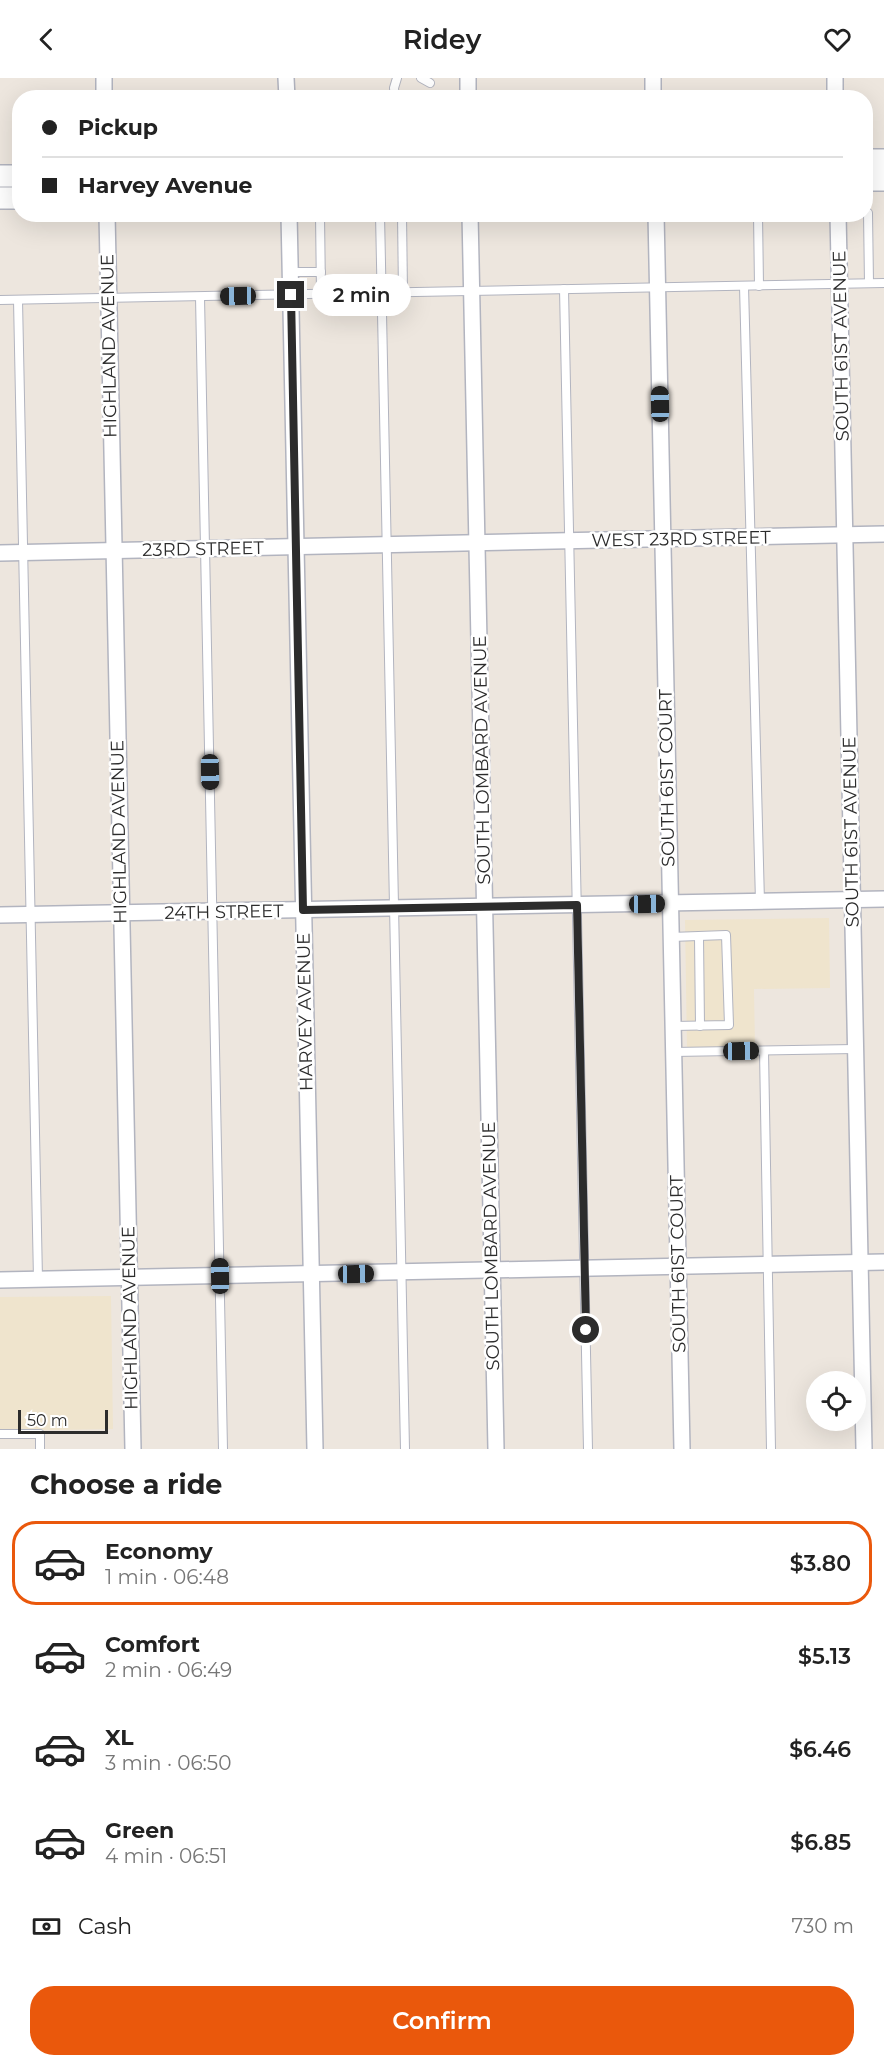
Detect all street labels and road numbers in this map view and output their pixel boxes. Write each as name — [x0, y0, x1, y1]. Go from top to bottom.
street label: SOUTH 61ST AVENUE — [828, 250, 854, 442]
street label: HIGHLAND AVENUE — [96, 254, 122, 438]
street label: WEST 23RD STREET — [591, 526, 772, 552]
street label: 23RD STREET — [142, 537, 265, 561]
street label: SOUTH LOMBARD AVENUE — [469, 635, 495, 885]
street label: SOUTH 61ST COURT — [654, 688, 680, 867]
street label: SOUTH 61ST AVENUE — [838, 736, 864, 928]
street label: HIGHLAND AVENUE — [106, 740, 132, 924]
street label: 24TH STREET — [164, 900, 284, 924]
street label: HARVEY AVENUE — [293, 933, 317, 1091]
street label: SOUTH LOMBARD AVENUE — [478, 1121, 504, 1371]
street label: SOUTH 61ST COURT — [665, 1174, 691, 1353]
street label: HIGHLAND AVENUE — [117, 1226, 143, 1410]

